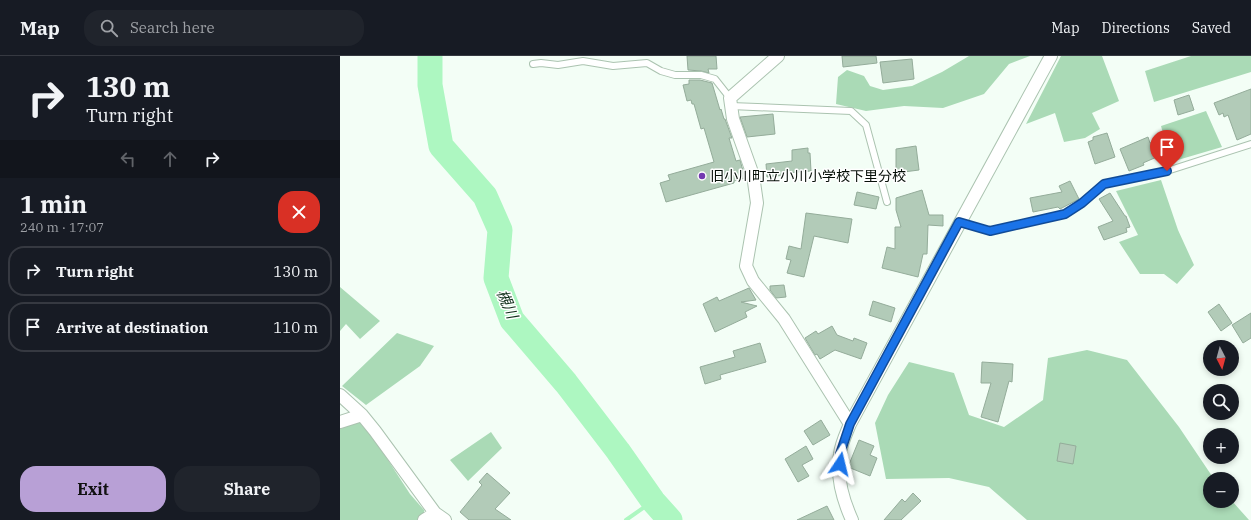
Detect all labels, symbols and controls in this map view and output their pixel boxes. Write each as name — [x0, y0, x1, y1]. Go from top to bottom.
search box — [84, 10, 364, 46]
text: Map — [20, 16, 60, 40]
icon: search — [98, 17, 120, 39]
text: Search here — [130, 18, 214, 37]
text: Map — [1051, 19, 1080, 37]
text: Directions — [1102, 19, 1170, 37]
text: Saved — [1192, 19, 1231, 37]
text: 130 m — [86, 68, 170, 105]
icon: right — [20, 72, 72, 124]
text: Turn right — [86, 104, 173, 127]
pin — [1150, 130, 1184, 171]
icon: arrive — [1156, 136, 1178, 158]
icon: left — [117, 148, 139, 170]
icon: ahead — [159, 148, 181, 170]
icon: right — [201, 148, 223, 170]
place label: 旧小川町立小川小学校下里分校 — [710, 167, 906, 185]
marker: 旧小川町立小川小学校下里分校 — [697, 171, 707, 181]
text: 1 min — [20, 188, 87, 220]
button: close — [278, 191, 320, 233]
text: 240 m · 17:07 — [20, 219, 104, 236]
icon: right — [22, 260, 44, 282]
text: Turn right — [56, 262, 134, 281]
text: 130 m — [273, 262, 318, 281]
water label: 槻川 — [493, 286, 523, 323]
icon: arrive — [22, 316, 44, 338]
text: Arrive at destination — [56, 318, 208, 337]
text: 110 m — [273, 318, 318, 337]
north arrow — [1203, 340, 1239, 376]
map controls — [1203, 340, 1239, 508]
button: search — [1203, 384, 1239, 420]
button: + — [1203, 428, 1239, 464]
position arrow — [819, 443, 861, 485]
button: Exit — [20, 466, 166, 512]
button: Share — [174, 466, 320, 512]
button: − — [1203, 472, 1239, 508]

